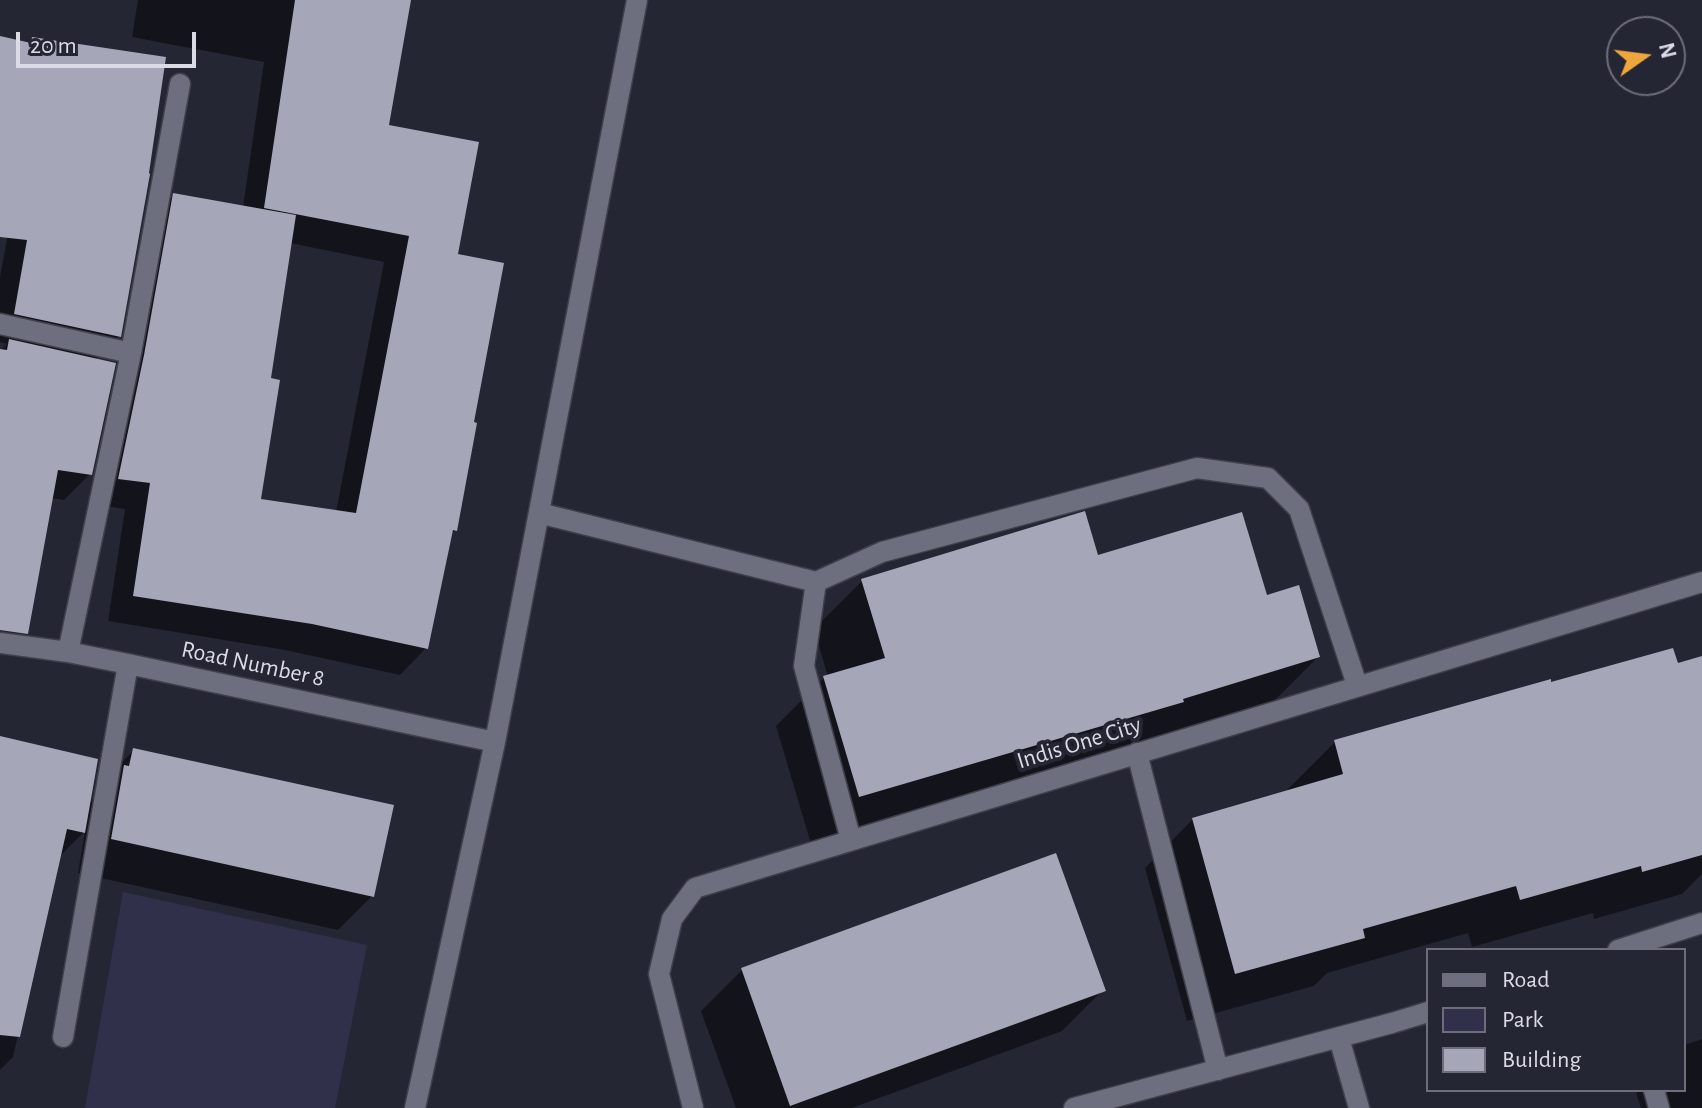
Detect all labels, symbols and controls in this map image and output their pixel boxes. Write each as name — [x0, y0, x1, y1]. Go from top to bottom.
scale bar — [20, 16, 200, 66]
north arrow — [1606, 16, 1686, 96]
text: 20 m — [30, 34, 77, 58]
text: N — [1655, 41, 1680, 61]
street label: Road Number 8 — [179, 635, 327, 693]
street label: Indis One City — [1013, 710, 1145, 776]
legend — [1426, 948, 1686, 1092]
text: Road — [1502, 968, 1550, 992]
text: Park — [1502, 1008, 1543, 1032]
text: Building — [1502, 1048, 1581, 1072]

